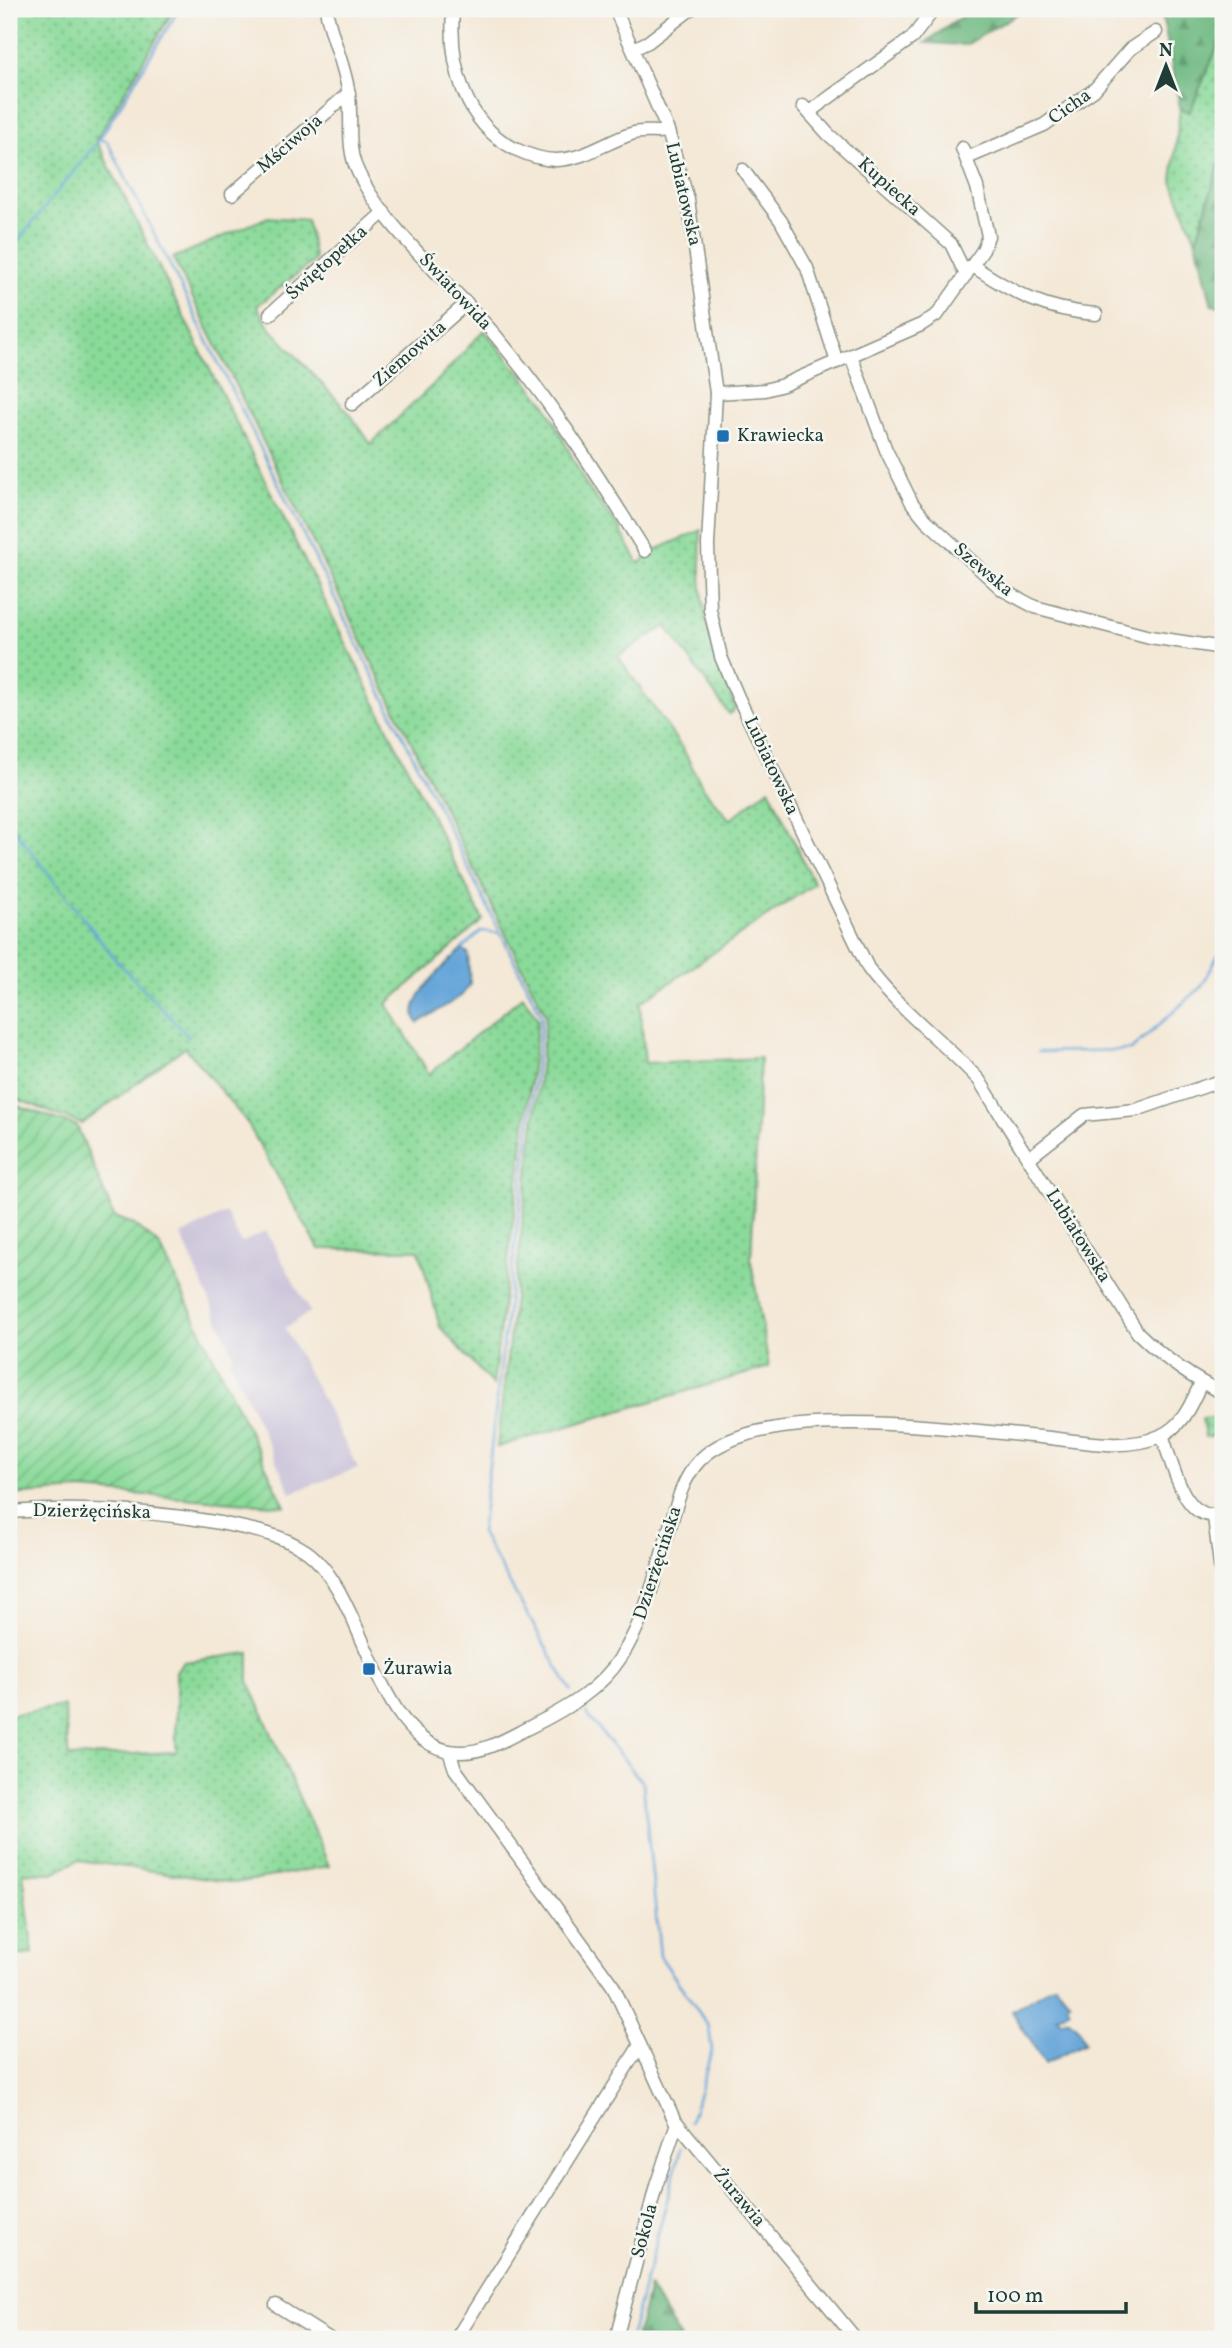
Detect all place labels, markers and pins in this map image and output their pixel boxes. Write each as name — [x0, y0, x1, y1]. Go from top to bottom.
place label: Krawiecka — [737, 423, 824, 449]
marker: Krawiecka — [715, 428, 731, 444]
place label: Żurawia — [383, 1656, 452, 1682]
marker: Żurawia — [361, 1661, 377, 1677]

